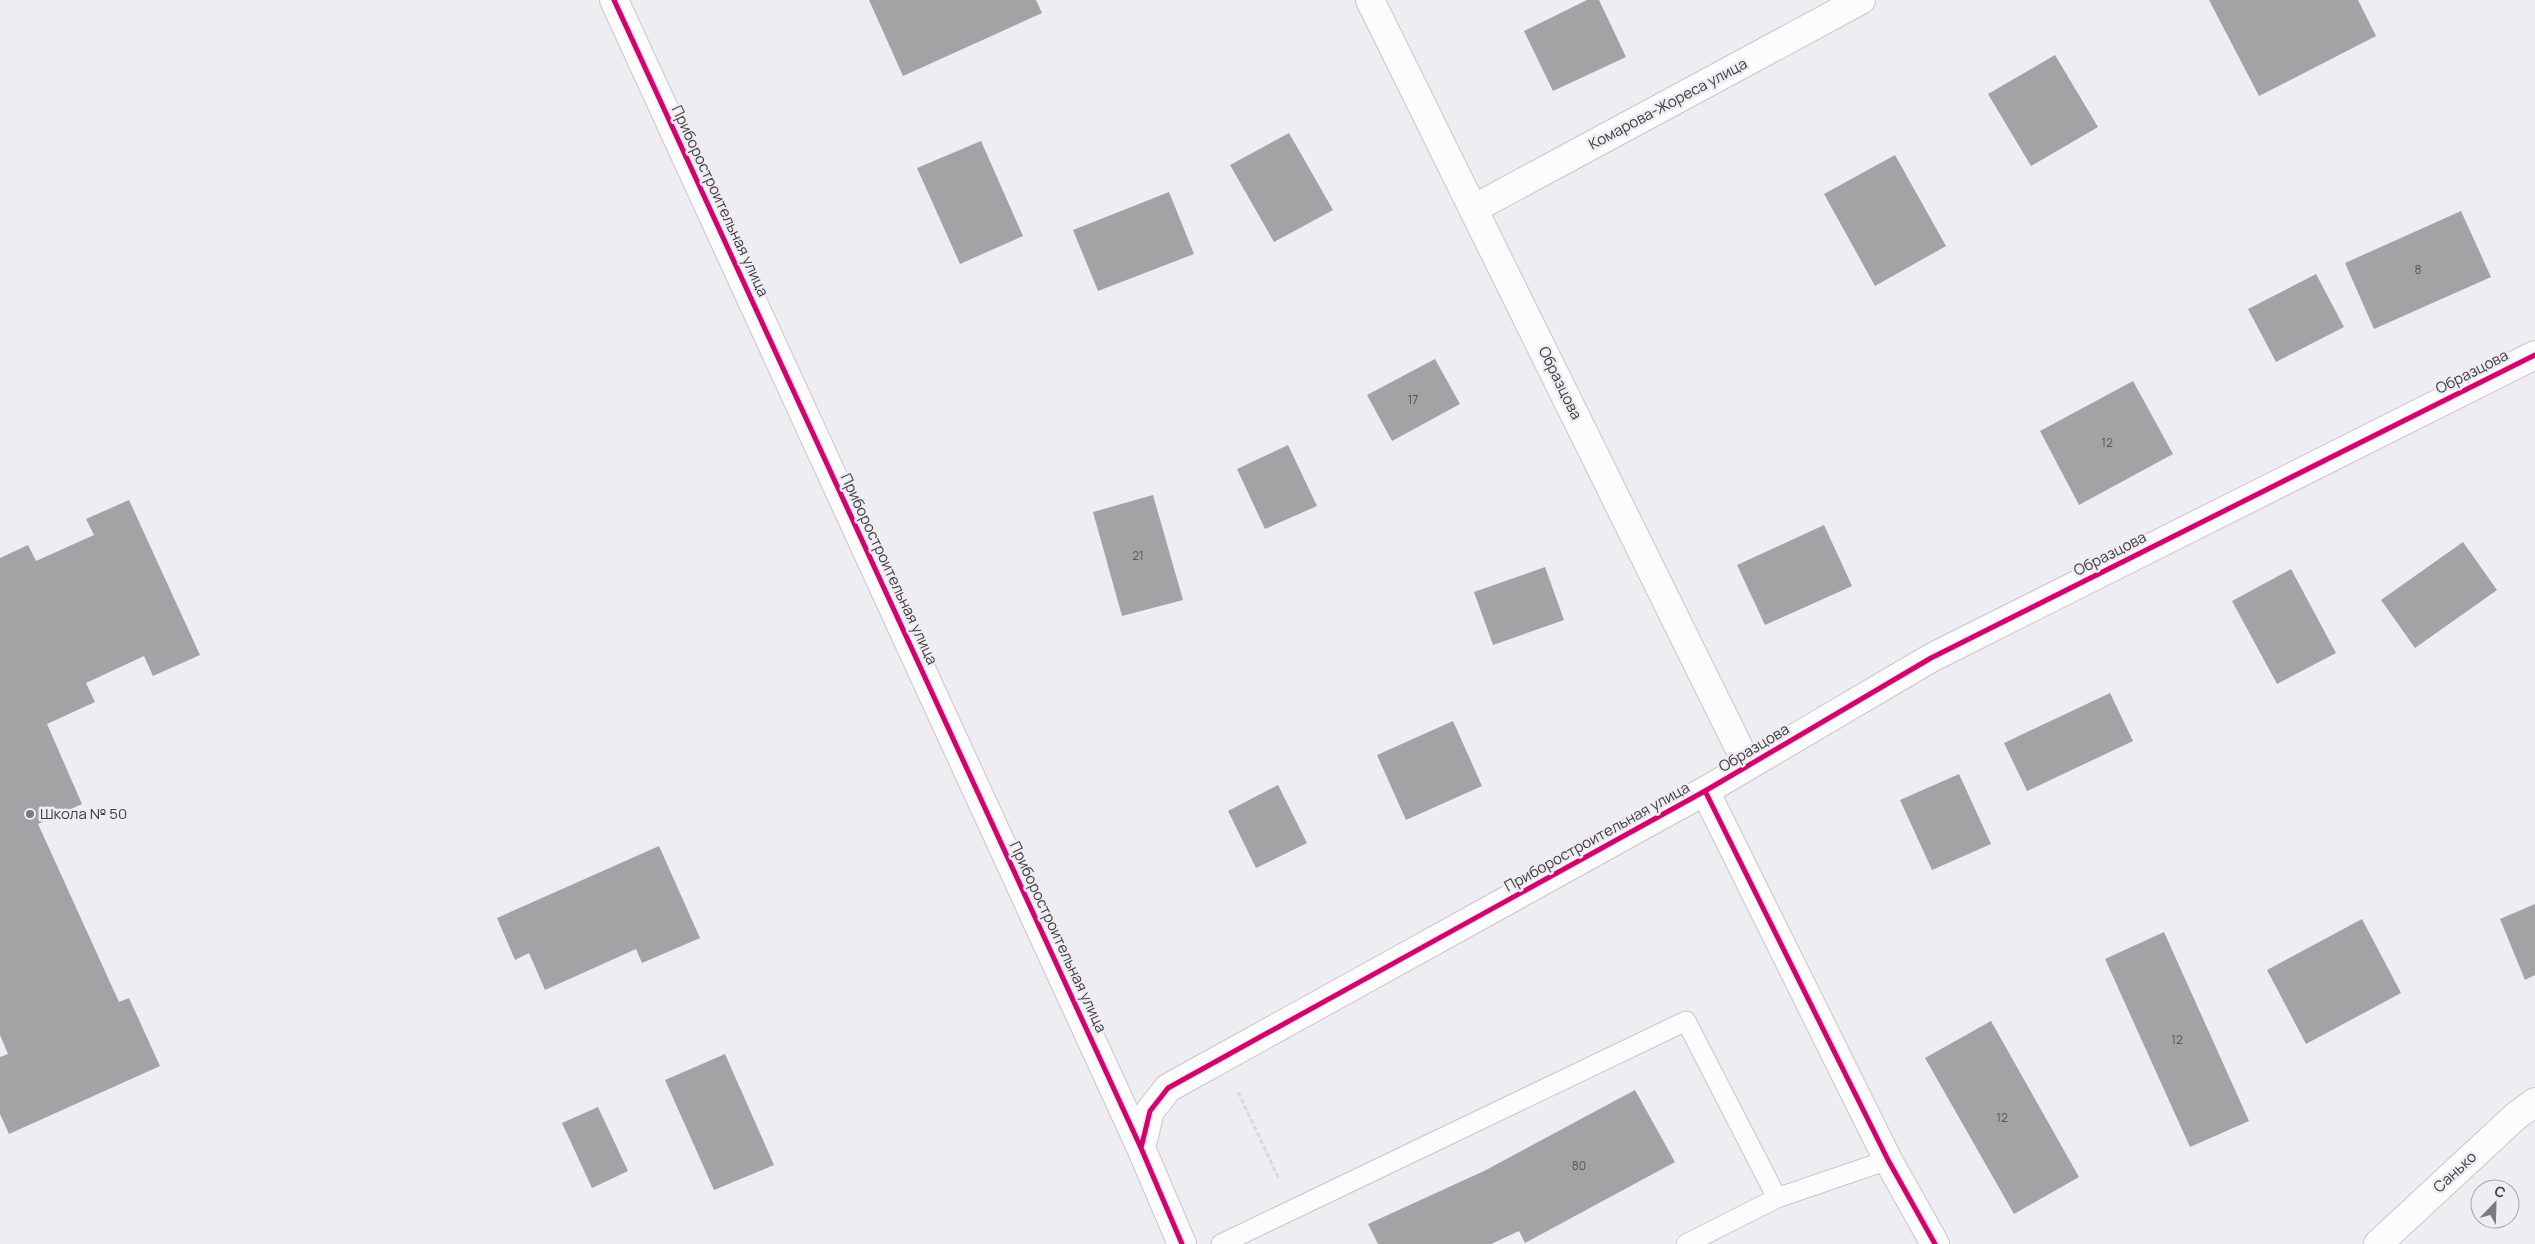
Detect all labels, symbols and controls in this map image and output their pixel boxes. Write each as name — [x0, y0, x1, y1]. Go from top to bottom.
street label: Комарова-Жореса улица — [1585, 53, 1751, 154]
street label: Приборостроительная улица — [667, 102, 774, 300]
house number: 8 — [2415, 261, 2422, 278]
street label: Образцова — [1534, 343, 1587, 423]
street label: Образцова — [2432, 344, 2512, 399]
house number: 17 — [1408, 391, 1418, 408]
house number: 12 — [2101, 434, 2113, 451]
street label: Приборостроительная улица — [836, 470, 943, 668]
street label: Образцова — [2070, 526, 2150, 581]
house number: 21 — [1132, 547, 1144, 564]
street label: Образцова — [1715, 718, 1793, 777]
street label: Приборостроительная улица — [1500, 777, 1693, 896]
place label: Школа № 50 — [40, 803, 127, 824]
marker: Школа № 50 — [24, 808, 36, 820]
street label: Приборостроительная улица — [1005, 838, 1112, 1036]
house number: 12 — [2171, 1031, 2183, 1048]
house number: 12 — [1996, 1109, 2008, 1126]
street label: Санько — [2428, 1146, 2481, 1197]
house number: 80 — [1572, 1157, 1586, 1174]
north arrow — [2470, 1179, 2520, 1229]
text: С — [2492, 1181, 2509, 1202]

